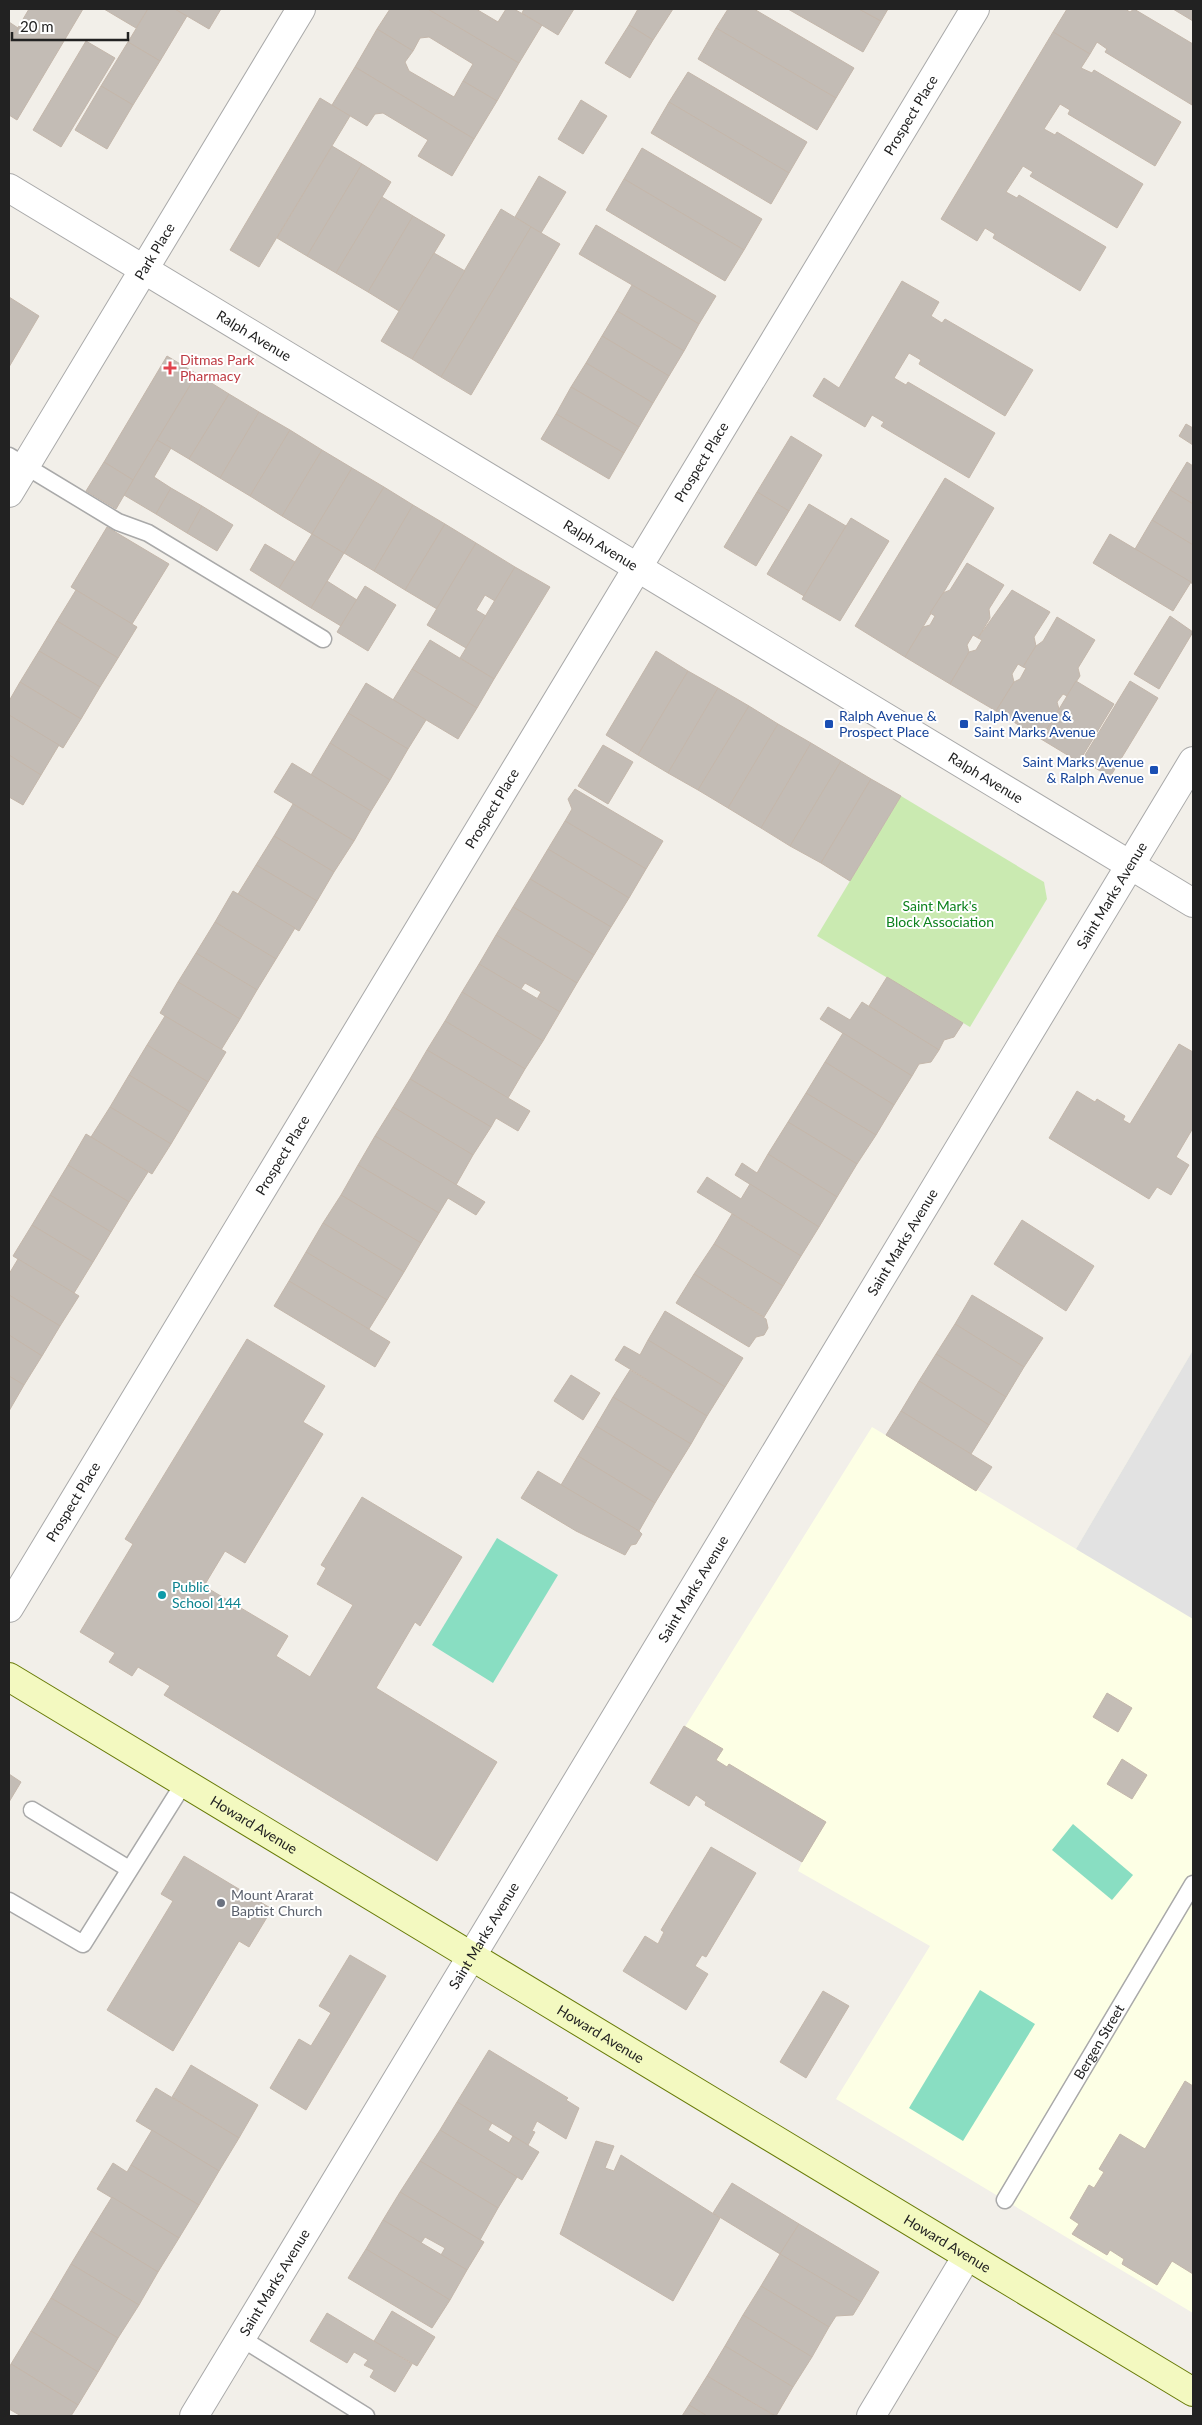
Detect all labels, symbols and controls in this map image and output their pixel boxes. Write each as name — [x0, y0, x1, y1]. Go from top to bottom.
scale bar — [12, 10, 129, 42]
text: 20 m — [20, 17, 54, 35]
street label: Prospect Place — [880, 72, 941, 158]
street label: Park Place — [131, 220, 178, 283]
street label: Ralph Avenue — [214, 306, 294, 364]
place label: Ditmas Park Pharmacy — [180, 351, 255, 384]
marker: Ditmas Park Pharmacy — [164, 362, 176, 374]
street label: Prospect Place — [670, 419, 732, 505]
street label: Ralph Avenue — [560, 516, 641, 574]
place label: Ralph Avenue & Prospect Place — [839, 707, 937, 740]
place label: Ralph Avenue & Saint Marks Avenue — [974, 707, 1096, 740]
marker: Ralph Avenue & Prospect Place — [823, 718, 835, 730]
marker: Ralph Avenue & Saint Marks Avenue — [958, 718, 970, 730]
street label: Ralph Avenue — [946, 748, 1026, 806]
place label: Saint Marks Avenue & Ralph Avenue — [1022, 753, 1144, 786]
marker: Saint Marks Avenue & Ralph Avenue — [1148, 764, 1160, 776]
street label: Prospect Place — [461, 765, 522, 851]
street label: Saint Marks Avenue — [1073, 839, 1150, 952]
park label: Saint Mark's Block Association — [886, 897, 994, 930]
street label: Prospect Place — [251, 1112, 313, 1198]
street label: Saint Marks Avenue — [863, 1185, 941, 1299]
street label: Prospect Place — [42, 1459, 103, 1545]
street label: Saint Marks Avenue — [654, 1532, 732, 1645]
place label: Public School 144 — [172, 1578, 241, 1611]
marker: Public School 144 — [156, 1589, 168, 1601]
street label: Howard Avenue — [208, 1792, 301, 1857]
street label: Saint Marks Avenue — [445, 1879, 522, 1992]
place label: Mount Ararat Baptist Church — [231, 1886, 322, 1919]
marker: Mount Ararat Baptist Church — [215, 1897, 227, 1909]
street label: Howard Avenue — [554, 2001, 647, 2066]
street label: Bergen Street — [1070, 2001, 1127, 2082]
street label: Howard Avenue — [901, 2210, 994, 2276]
street label: Saint Marks Avenue — [235, 2226, 313, 2339]

